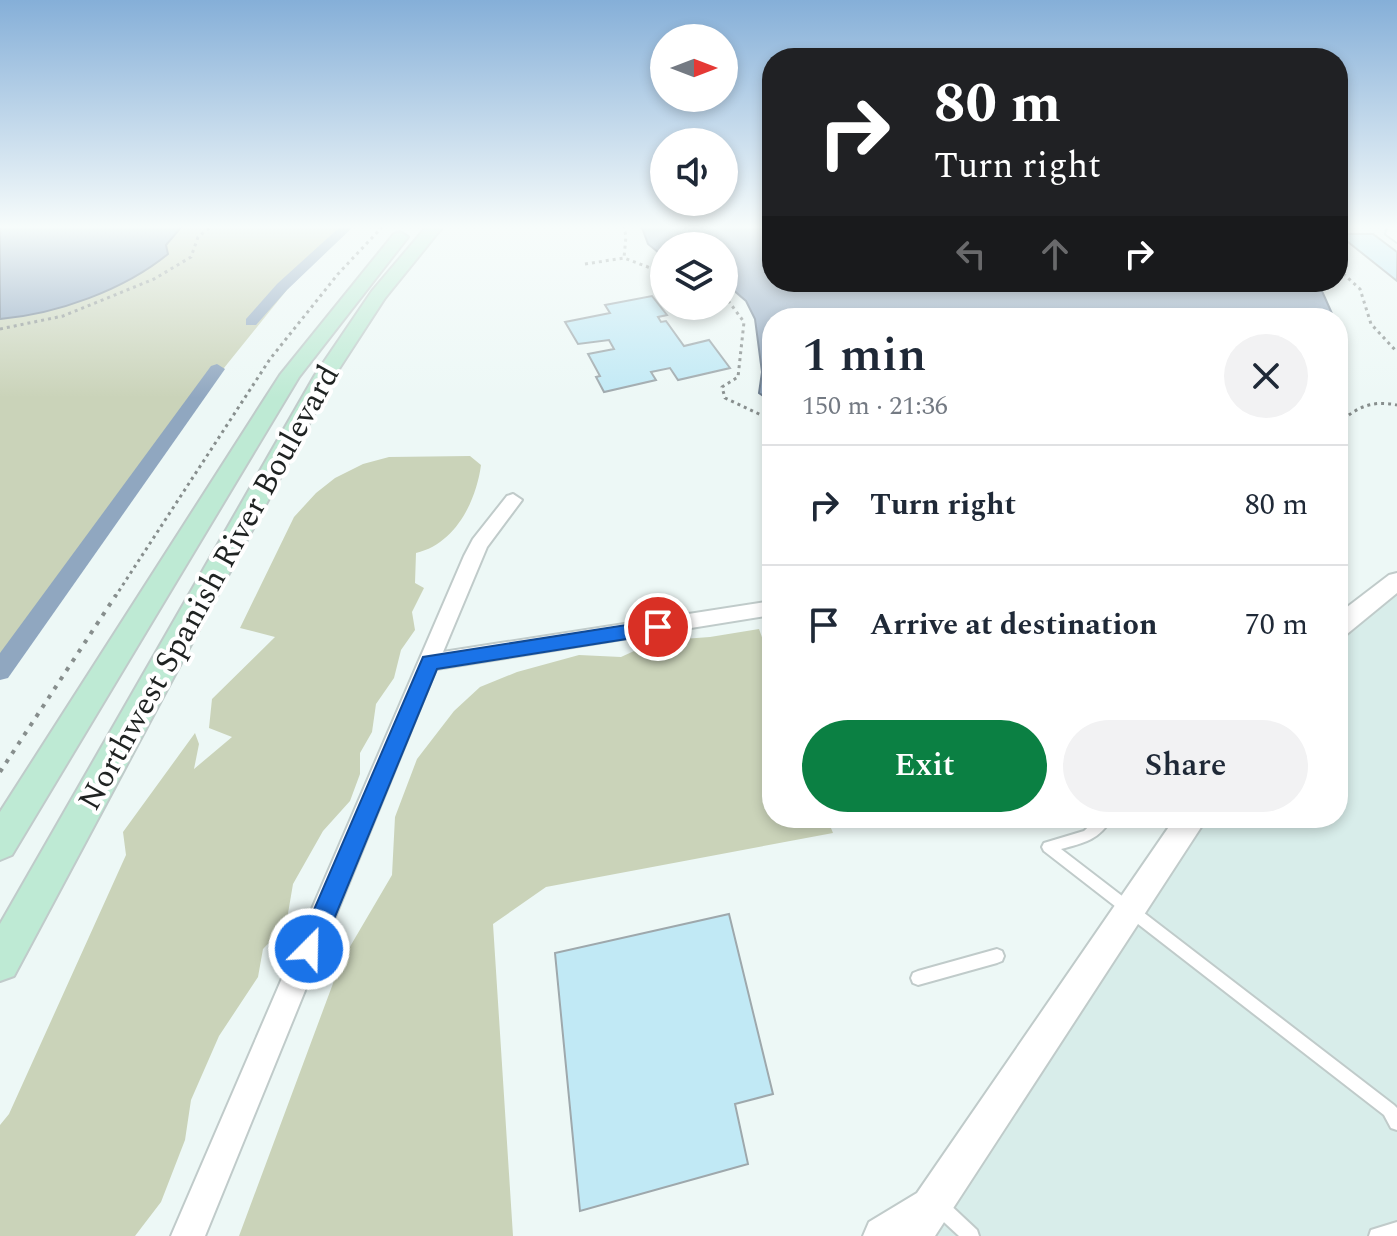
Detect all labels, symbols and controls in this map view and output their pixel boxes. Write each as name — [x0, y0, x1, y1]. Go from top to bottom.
north arrow — [650, 24, 738, 112]
map controls — [650, 24, 738, 320]
text: 80 m — [934, 62, 1061, 147]
icon: right — [802, 80, 906, 184]
button: sound — [650, 128, 738, 216]
text: Turn right — [934, 139, 1101, 194]
button: layers — [650, 232, 738, 320]
icon: left — [949, 232, 993, 276]
icon: ahead — [1033, 232, 1077, 276]
icon: right — [1117, 232, 1161, 276]
text: 1 min — [802, 319, 927, 392]
button: close — [1224, 334, 1308, 418]
street label: Northwest Spanish River Boulevard — [66, 356, 353, 820]
text: 150 m · 21:36 — [802, 386, 948, 426]
text: Turn right — [870, 482, 1016, 528]
text: 80 m — [1245, 482, 1308, 528]
icon: right — [802, 483, 846, 527]
pin — [624, 593, 692, 661]
text: Arrive at destination — [870, 602, 1157, 648]
text: 70 m — [1245, 602, 1308, 648]
icon: arrive — [802, 603, 846, 647]
icon: arrive — [636, 605, 680, 649]
button: Exit — [802, 720, 1047, 812]
button: Share — [1063, 720, 1308, 812]
position arrow — [267, 907, 351, 991]

